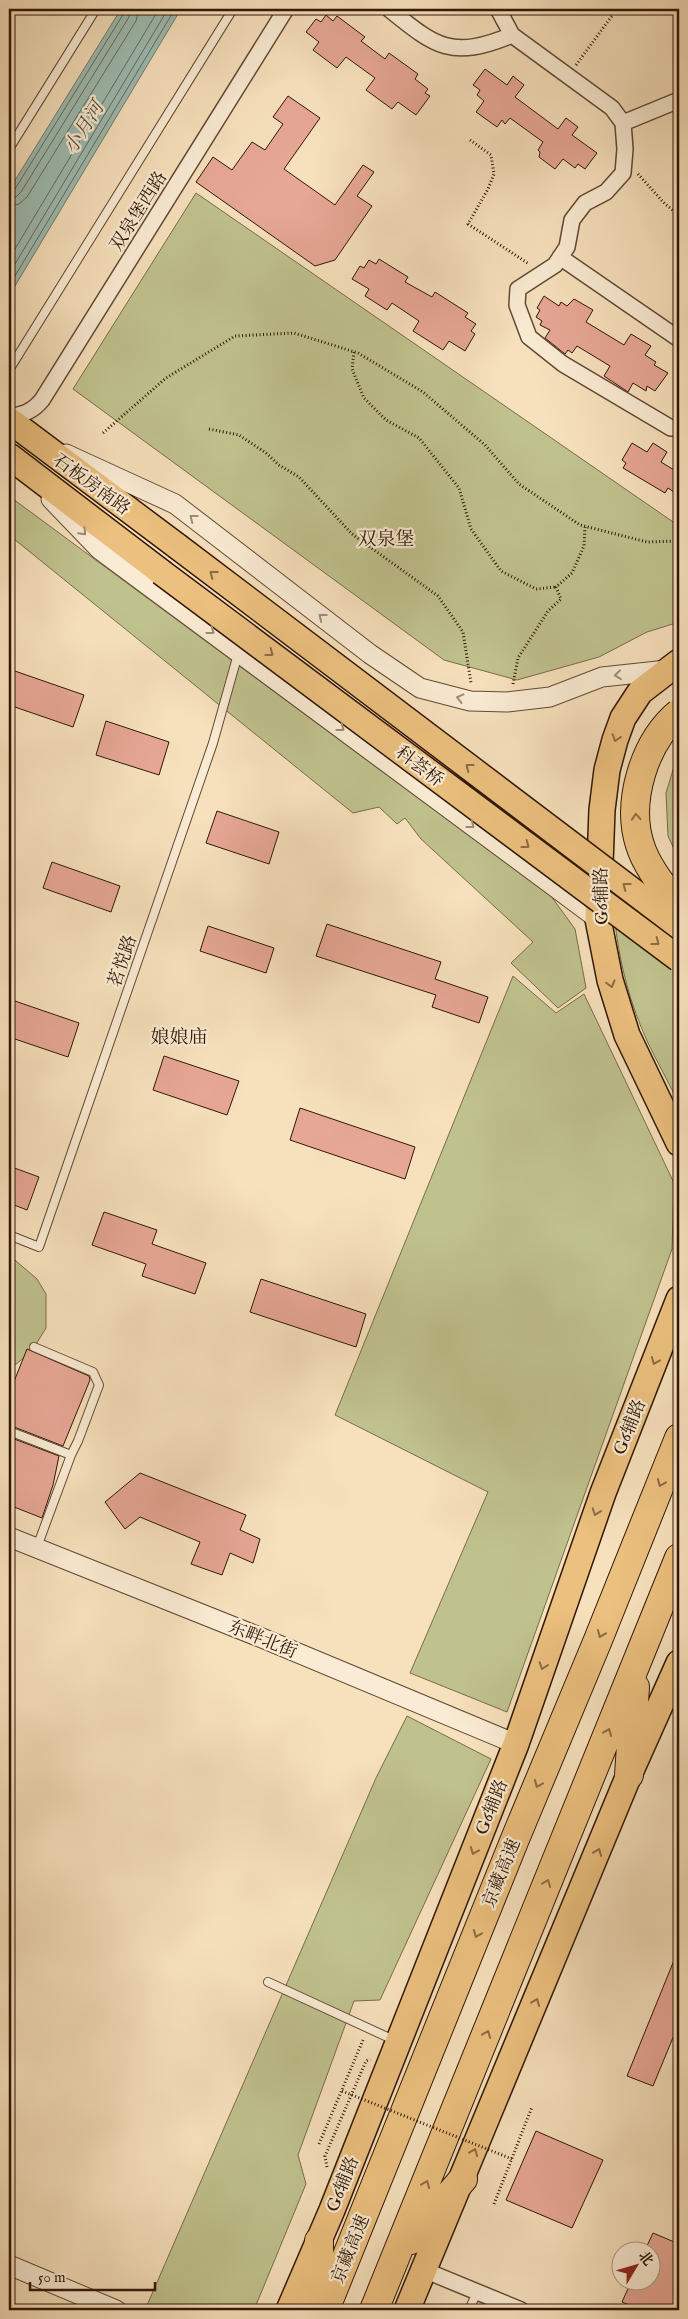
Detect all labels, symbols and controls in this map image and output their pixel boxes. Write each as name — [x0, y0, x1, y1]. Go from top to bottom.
water label: 小月河 — [59, 95, 112, 159]
street label: 双泉堡西路 — [106, 168, 173, 256]
street label: 石板房南路 — [48, 449, 134, 521]
one-way arrow — [190, 515, 199, 523]
one-way arrow — [77, 526, 86, 535]
district label: 双泉堡 — [357, 528, 415, 552]
one-way arrow — [209, 571, 219, 580]
one-way arrow — [318, 614, 328, 623]
one-way arrow — [205, 626, 214, 634]
one-way arrow — [264, 648, 273, 656]
one-way arrow — [614, 669, 622, 680]
one-way arrow — [456, 693, 465, 704]
one-way arrow — [335, 723, 344, 731]
one-way arrow — [612, 733, 622, 741]
street label: 科荟桥 — [391, 742, 448, 793]
one-way arrow — [465, 764, 475, 773]
one-way arrow — [630, 813, 641, 821]
one-way arrow — [465, 819, 475, 828]
one-way arrow — [520, 839, 530, 848]
street label: G6辅路 — [590, 867, 615, 925]
one-way arrow — [622, 883, 632, 892]
street label: 茗悦路 — [104, 932, 143, 991]
one-way arrow — [650, 936, 660, 945]
one-way arrow — [606, 980, 616, 988]
district label: 娘娘庙 — [150, 1026, 208, 1050]
one-way arrow — [651, 1356, 661, 1365]
street label: G6辅路 — [609, 1396, 652, 1459]
one-way arrow — [657, 1478, 667, 1487]
one-way arrow — [592, 1508, 602, 1516]
street label: 东畔北街 — [225, 1616, 300, 1665]
one-way arrow — [596, 1629, 607, 1638]
one-way arrow — [539, 1661, 549, 1670]
one-way arrow — [602, 1728, 613, 1737]
street label: G6辅路 — [471, 1776, 514, 1839]
one-way arrow — [534, 1779, 544, 1788]
street label: 京藏高速 — [478, 1836, 527, 1911]
one-way arrow — [470, 1846, 480, 1855]
one-way arrow — [591, 1848, 602, 1857]
one-way arrow — [541, 1879, 552, 1888]
one-way arrow — [472, 1929, 483, 1938]
one-way arrow — [529, 1998, 540, 2007]
one-way arrow — [481, 2030, 491, 2038]
one-way arrow — [467, 2148, 478, 2157]
street label: G6辅路 — [322, 2153, 365, 2216]
one-way arrow — [419, 2180, 430, 2189]
street label: 京藏高速 — [327, 2212, 376, 2287]
north arrow — [610, 2242, 660, 2292]
text: 北 — [634, 2248, 657, 2270]
scale bar — [30, 2259, 155, 2291]
text: 50 m — [38, 2268, 66, 2287]

